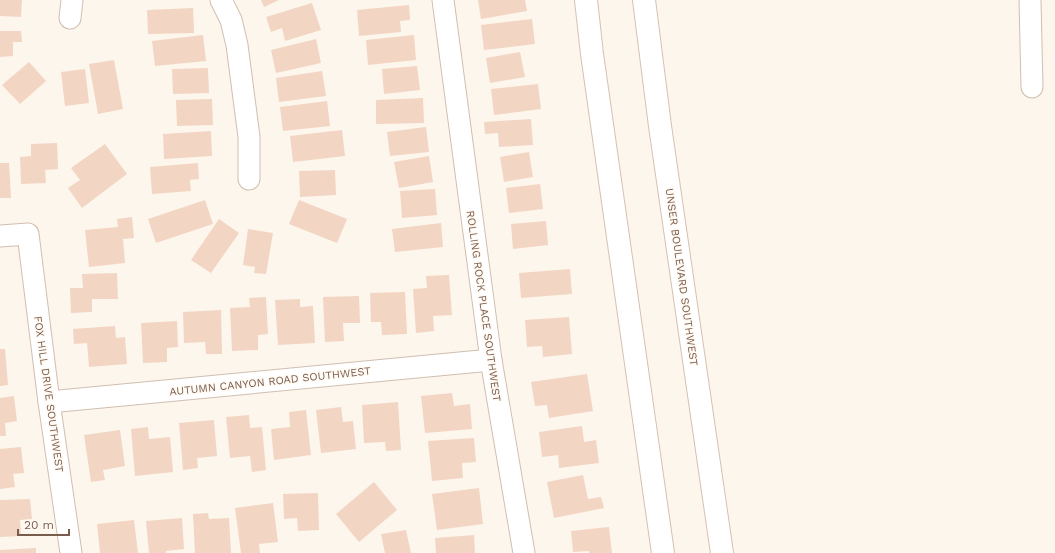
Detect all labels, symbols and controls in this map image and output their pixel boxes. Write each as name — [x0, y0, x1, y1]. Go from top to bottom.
street label: UNSER BOULEVARD SOUTHWEST — [663, 187, 700, 367]
street label: ROLLING ROCK PLACE SOUTHWEST — [464, 210, 503, 403]
street label: FOX HILL DRIVE SOUTHWEST — [31, 315, 66, 473]
street label: AUTUMN CANYON ROAD SOUTHWEST — [169, 364, 372, 399]
scale bar — [18, 511, 69, 537]
text: 20 m — [24, 518, 54, 532]

